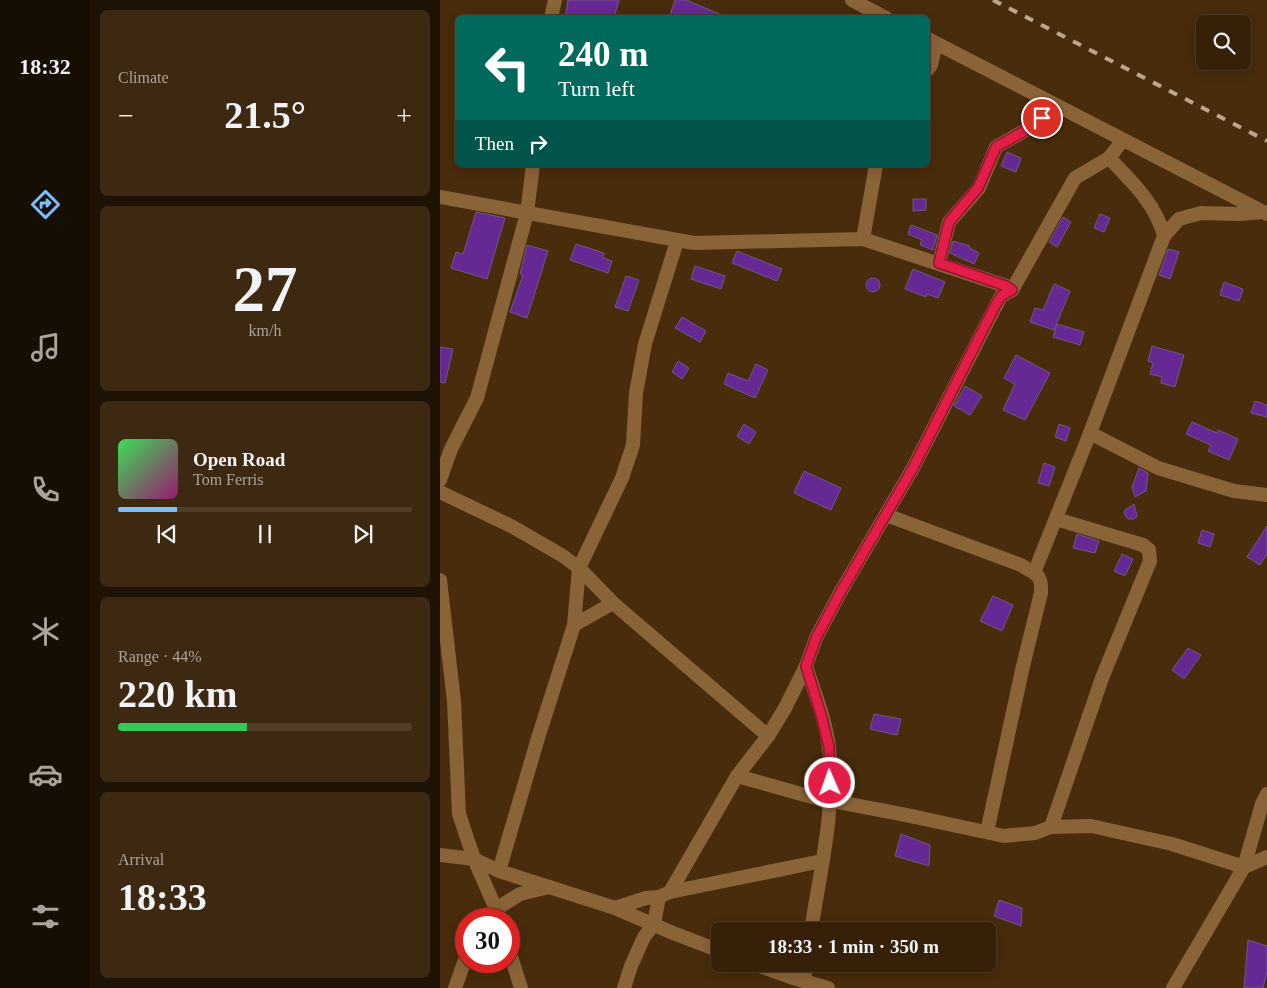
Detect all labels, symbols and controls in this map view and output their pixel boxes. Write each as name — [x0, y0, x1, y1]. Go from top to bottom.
map controls — [1196, 15, 1251, 70]
button: search — [1196, 15, 1251, 70]
icon: left — [475, 35, 540, 100]
text: 240 m — [558, 35, 648, 74]
text: 18:32 — [19, 54, 71, 79]
text: Climate — [118, 69, 169, 86]
text: Turn left — [558, 76, 635, 101]
text: 21.5° — [224, 94, 306, 136]
pin — [1021, 97, 1063, 139]
text: − — [118, 100, 134, 131]
text: + — [396, 100, 412, 131]
icon: arrive — [1028, 104, 1056, 132]
icon: right — [524, 130, 552, 158]
text: Then — [475, 133, 514, 154]
icon: directions — [28, 187, 63, 222]
text: 27 — [233, 253, 298, 325]
text: km/h — [249, 322, 281, 339]
icon: music — [28, 330, 63, 365]
text: Open Road — [193, 449, 285, 470]
text: Tom Ferris — [193, 471, 263, 488]
icon: phone — [28, 472, 63, 507]
icon: previous — [153, 520, 181, 548]
icon: pause — [251, 520, 279, 548]
icon: next — [349, 520, 377, 548]
icon: climate — [28, 614, 63, 649]
text: Range · 44% — [118, 648, 202, 665]
text: 220 km — [118, 673, 237, 715]
position arrow — [803, 756, 855, 808]
icon: car — [28, 757, 63, 792]
text: Arrival — [118, 851, 164, 868]
text: 18:33 — [118, 876, 207, 918]
icon: filters — [28, 899, 63, 934]
speed limit sign: 30 — [455, 908, 520, 973]
text: 18:33 · 1 min · 350 m — [768, 936, 939, 957]

